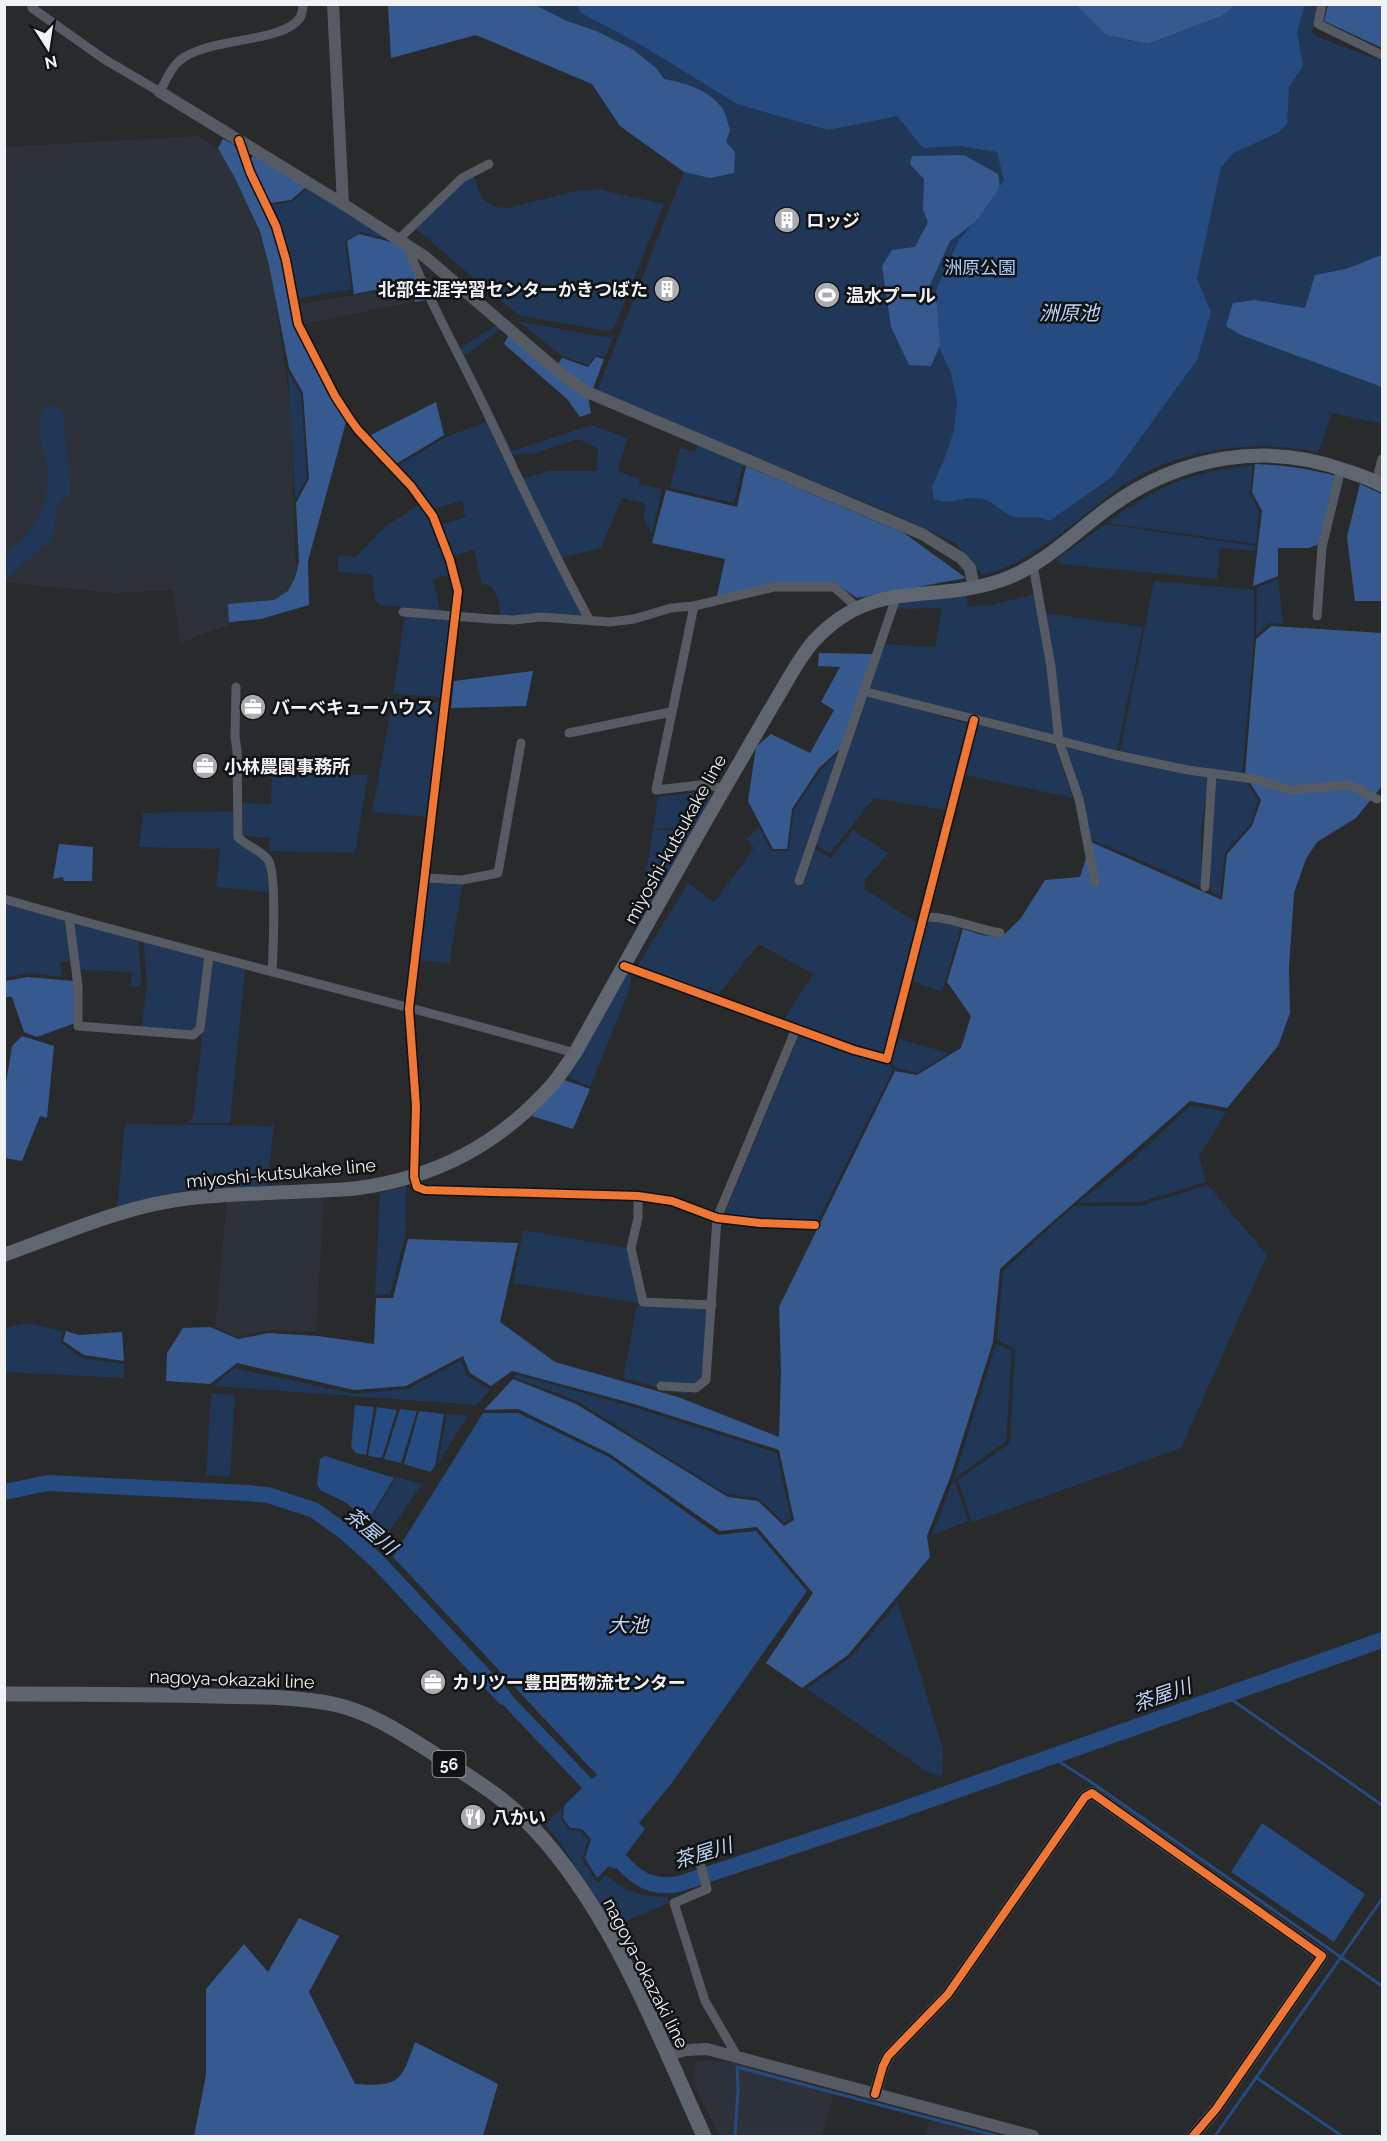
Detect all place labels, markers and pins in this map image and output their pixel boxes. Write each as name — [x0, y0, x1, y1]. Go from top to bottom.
building icon: ロッジ — [772, 205, 802, 235]
place label: ロッジ — [806, 210, 860, 231]
building icon: 北部生涯学習センターかきつばた — [652, 274, 682, 304]
place label: 北部生涯学習センターかきつばた — [378, 279, 648, 300]
sports icon: 温水プール — [812, 280, 842, 310]
place label: 温水プール — [846, 285, 936, 306]
office icon: バーベキューハウス — [238, 692, 268, 722]
place label: バーベキューハウス — [272, 697, 434, 718]
office icon: 小林農園事務所 — [190, 751, 220, 781]
place label: 小林農園事務所 — [224, 756, 350, 777]
office icon: カリツー豊田西物流センター — [418, 1667, 448, 1697]
place label: カリツー豊田西物流センター — [452, 1672, 686, 1693]
restaurant icon: 八かい — [458, 1802, 488, 1832]
place label: 八かい — [492, 1807, 546, 1828]

